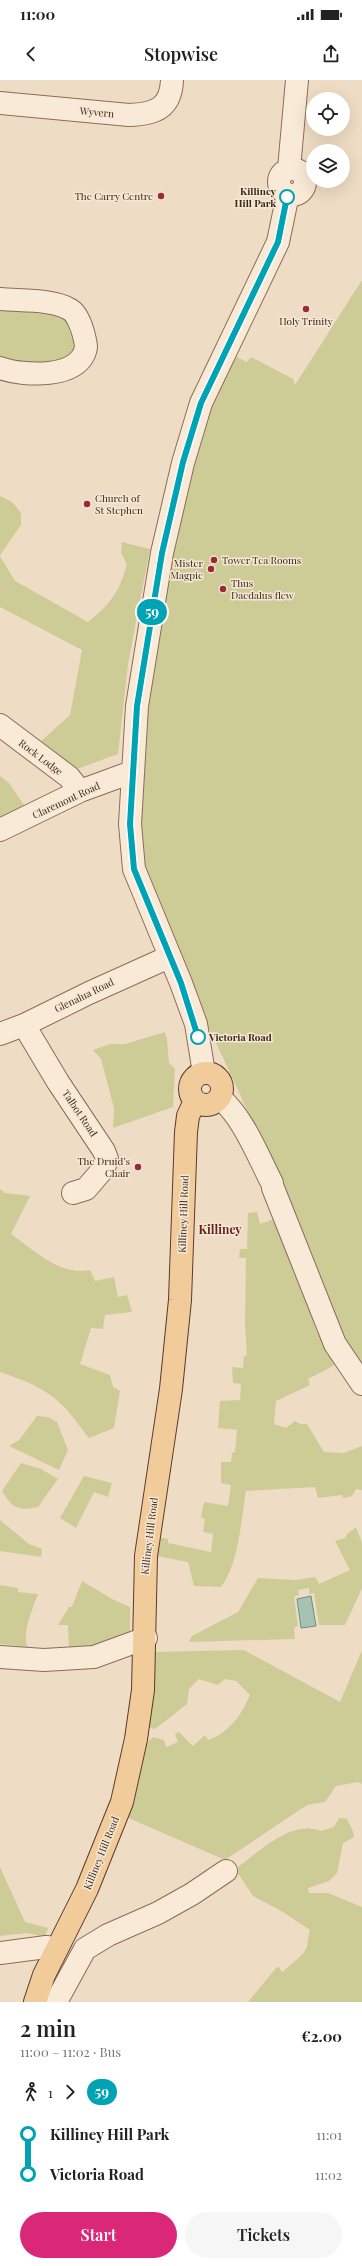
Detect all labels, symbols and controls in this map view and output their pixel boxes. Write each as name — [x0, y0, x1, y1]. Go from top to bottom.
text: 11:00 — [20, 4, 55, 24]
text: Stopwise — [144, 42, 218, 66]
icon: back — [20, 43, 42, 65]
icon: share — [320, 43, 342, 65]
map controls — [306, 92, 350, 188]
button: locate — [306, 92, 350, 136]
street label: Wyvern — [78, 103, 115, 120]
button: layers — [306, 144, 350, 188]
place label: Killiney Hill Park — [235, 184, 277, 210]
place label: The Carry Centre — [75, 189, 153, 203]
marker: Killiney Hill Park — [279, 189, 295, 205]
marker: The Carry Centre — [156, 191, 166, 201]
marker: Holy Trinity — [301, 304, 311, 314]
place label: Holy Trinity — [279, 314, 333, 328]
place label: Church of St Stephen — [95, 491, 143, 517]
marker: Church of St Stephen — [82, 499, 92, 509]
place label: Tower Tea Rooms — [222, 553, 301, 567]
marker: Tower Tea Rooms — [209, 555, 219, 565]
place label: Mister Magpie — [170, 556, 204, 582]
marker: Mister Magpie — [206, 564, 216, 574]
place label: Thus Daedalus flew — [231, 576, 294, 602]
marker: Thus Daedalus flew — [218, 584, 228, 594]
line badge: 59 — [134, 599, 170, 625]
text: 59 — [145, 602, 159, 621]
street label: Rock Lodge — [16, 736, 66, 778]
street label: Claremont Road — [30, 778, 102, 822]
street label: Glenalua Road — [52, 974, 116, 1015]
marker: Victoria Road — [190, 1029, 206, 1045]
place label: Victoria Road — [208, 1030, 272, 1044]
street label: Talbot Road — [59, 1087, 101, 1139]
place label: The Druid’s Chair — [77, 1154, 131, 1180]
marker: The Druid’s Chair — [133, 1162, 143, 1172]
street label: Killiney Hill Road — [175, 1175, 191, 1253]
district label: Killiney — [198, 1221, 242, 1237]
street label: Killiney Hill Road — [137, 1496, 161, 1575]
street label: Killiney Hill Road — [80, 1814, 122, 1892]
text: 2 min — [20, 2013, 76, 2043]
text: €2.00 — [301, 2026, 342, 2046]
text: 11:00 – 11:02 · Bus — [20, 2043, 121, 2060]
icon: walk — [20, 2081, 42, 2103]
icon: forward — [59, 2081, 81, 2103]
text: 59 — [95, 2082, 109, 2101]
text: 1 — [48, 2084, 53, 2101]
text: Killiney Hill Park — [50, 2124, 169, 2144]
text: 11:01 — [316, 2126, 342, 2143]
text: Victoria Road — [50, 2164, 144, 2184]
text: 11:02 — [315, 2166, 342, 2183]
button: Start — [20, 2212, 177, 2258]
button: Tickets — [185, 2212, 342, 2258]

